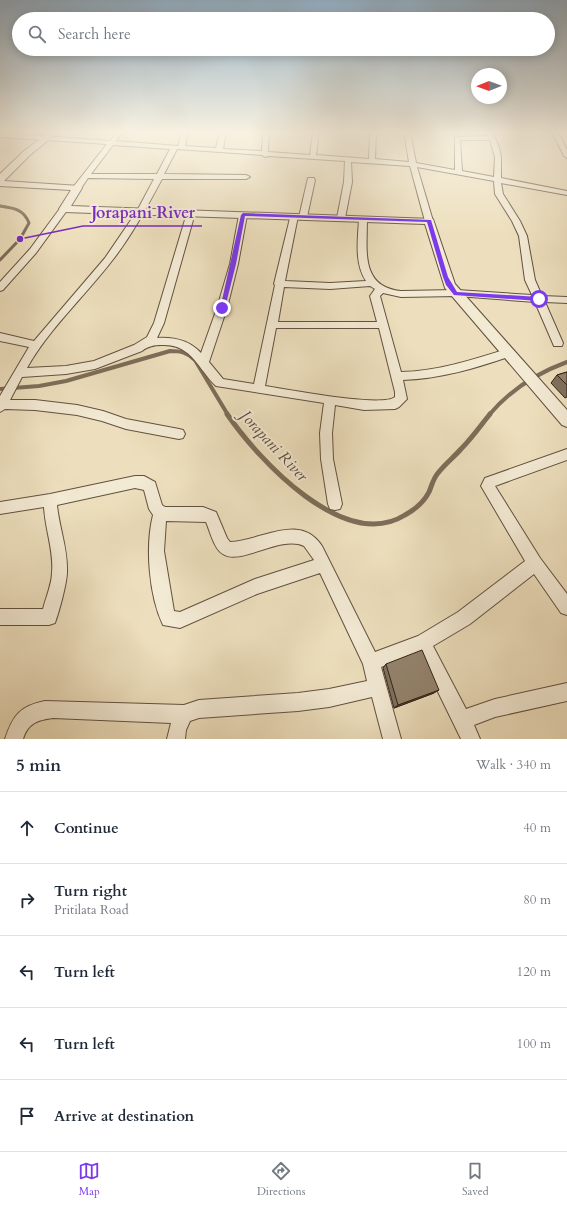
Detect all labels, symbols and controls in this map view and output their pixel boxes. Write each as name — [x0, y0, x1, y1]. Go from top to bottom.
search box — [12, 12, 555, 56]
icon: search — [26, 23, 48, 45]
text: Search here — [58, 24, 131, 44]
north arrow — [471, 68, 507, 104]
callout: Jorapani River — [83, 198, 202, 226]
text: Jorapani River — [89, 202, 195, 224]
route start — [530, 290, 548, 308]
route end — [213, 299, 231, 317]
water label: Jorapani River — [232, 403, 313, 487]
text: 5 min — [16, 754, 61, 777]
text: Walk · 340 m — [476, 756, 551, 774]
icon: ahead — [16, 817, 38, 839]
text: Continue — [54, 818, 119, 838]
text: 40 m — [523, 819, 551, 837]
text: Turn right — [54, 881, 127, 901]
icon: right — [16, 889, 38, 911]
text: 80 m — [523, 891, 551, 909]
text: Pritilata Road — [54, 901, 129, 919]
icon: left — [16, 961, 38, 983]
text: Turn left — [54, 962, 115, 982]
text: 120 m — [517, 963, 551, 981]
icon: left — [16, 1033, 38, 1055]
text: Turn left — [54, 1034, 115, 1054]
text: 100 m — [517, 1035, 551, 1053]
icon: arrive — [16, 1105, 38, 1127]
text: Arrive at destination — [54, 1106, 194, 1126]
tab: Map — [78, 1160, 100, 1199]
tab: Directions — [257, 1160, 305, 1199]
tab: Saved — [462, 1160, 489, 1199]

